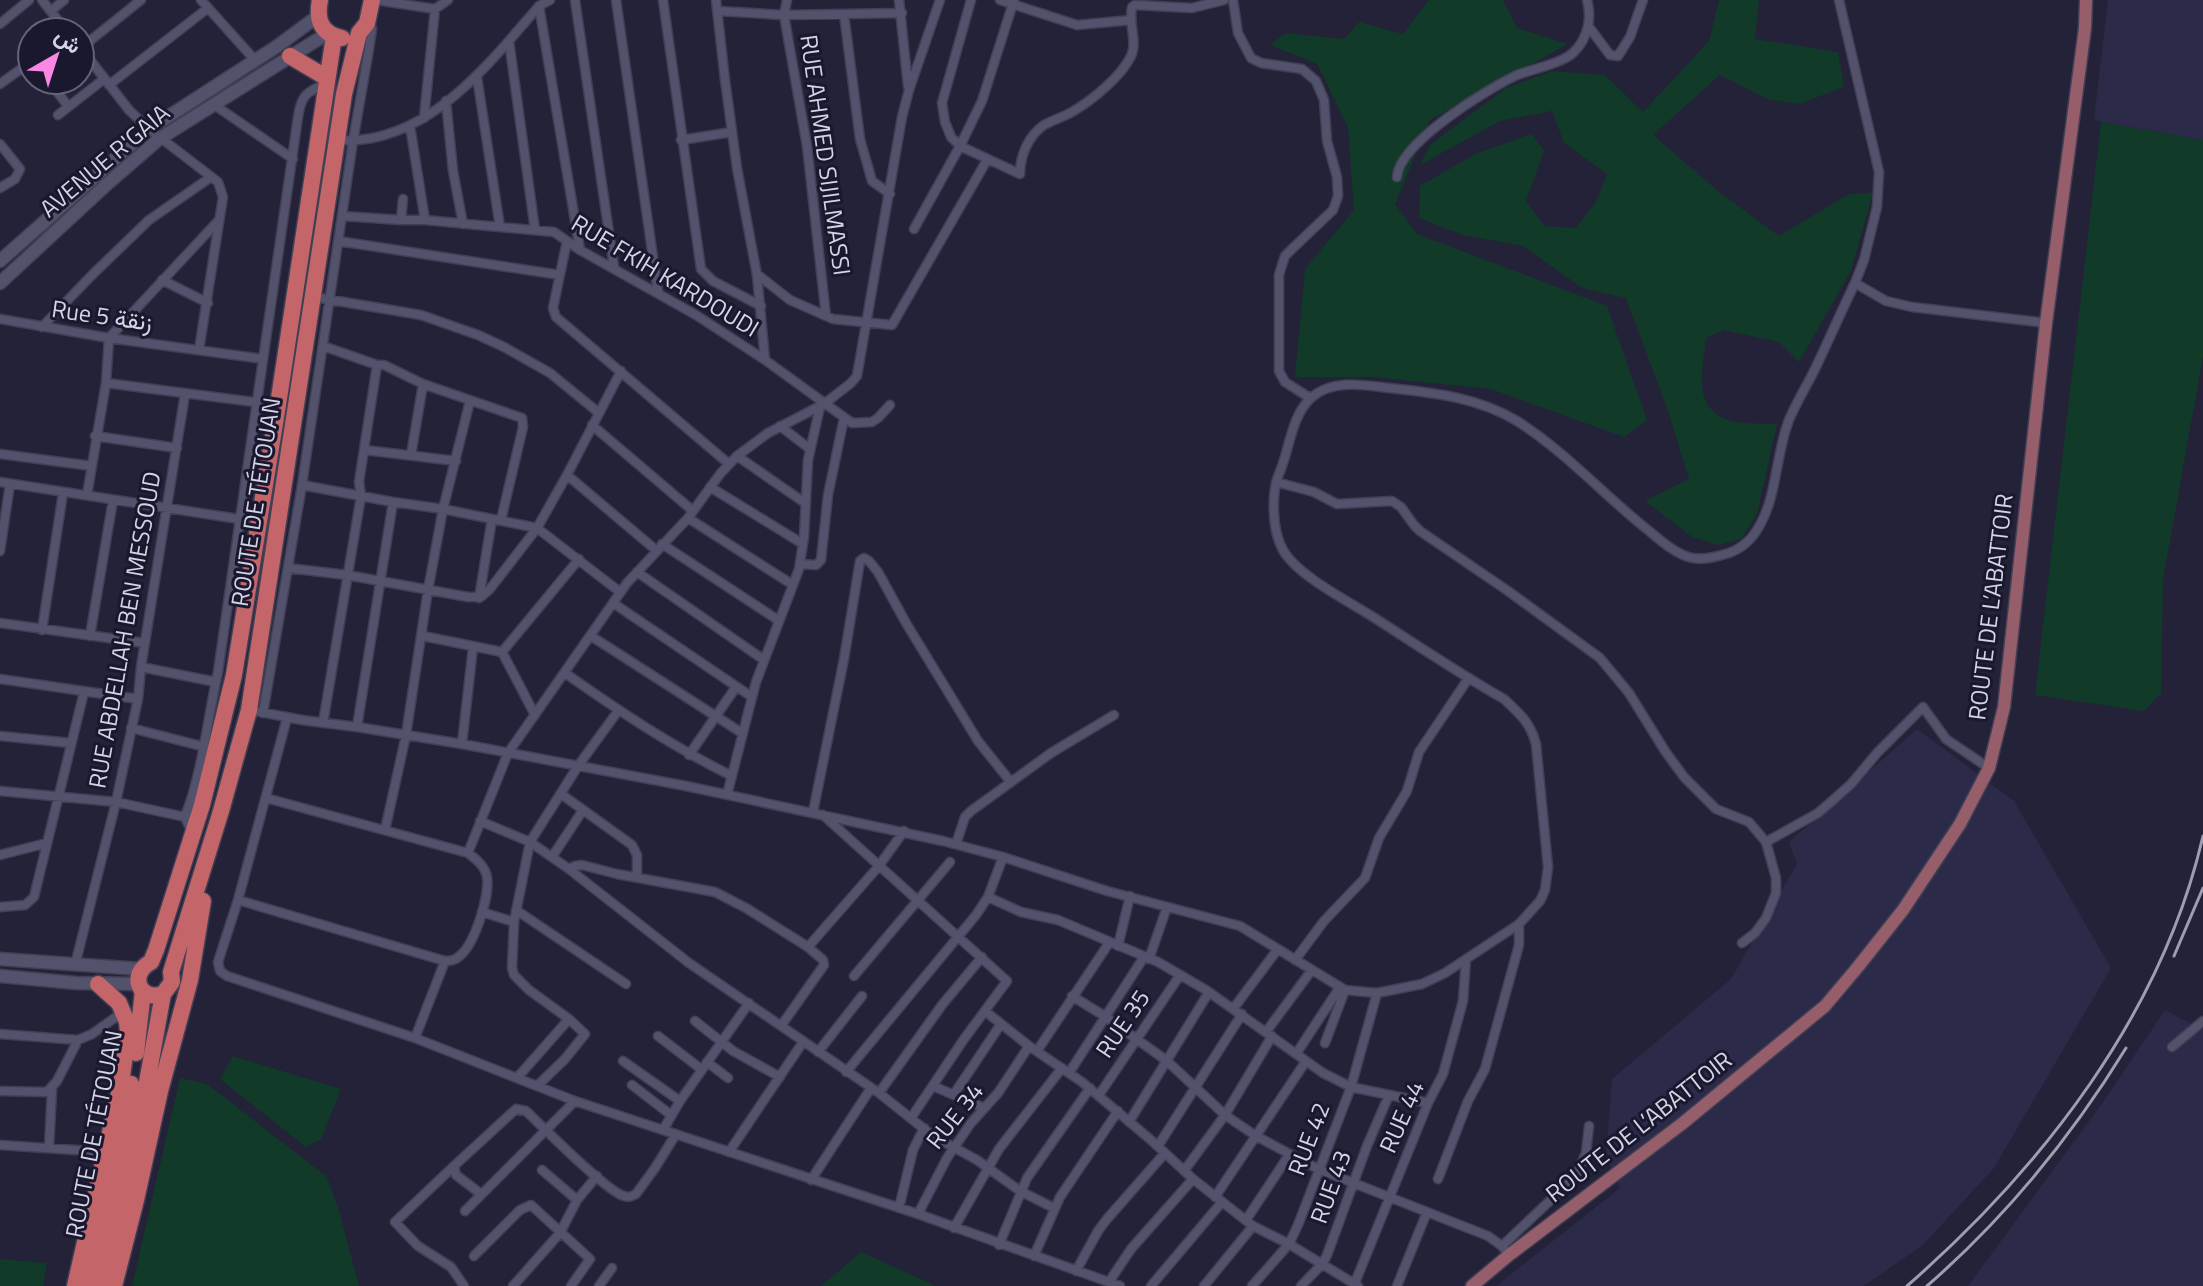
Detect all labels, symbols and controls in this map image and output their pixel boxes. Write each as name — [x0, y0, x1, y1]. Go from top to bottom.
north arrow — [16, 16, 96, 96]
text: ش — [48, 19, 90, 62]
street label: RUE AHMED SIJILMASSI — [791, 32, 861, 278]
street label: AVENUE R'GAIA — [31, 95, 177, 226]
street label: RUE FKIH KARDOUDI — [565, 205, 766, 346]
street label: Rue 5 زنقة — [49, 290, 155, 340]
street label: ROUTE DE TÉTOUAN — [221, 395, 289, 609]
street label: RUE ABDELLAH BEN MESSOUD — [78, 469, 170, 791]
street label: ROUTE DE L’ABATTOIR — [1958, 492, 2022, 722]
street label: RUE 35 — [1086, 982, 1158, 1065]
street label: ROUTE DE TÉTOUAN — [55, 1027, 131, 1241]
street label: ROUTE DE L’ABATTOIR — [1537, 1042, 1739, 1211]
street label: RUE 34 — [917, 1074, 992, 1156]
street label: RUE 44 — [1369, 1075, 1433, 1158]
street label: RUE 42 — [1278, 1097, 1338, 1180]
street label: RUE 43 — [1300, 1145, 1360, 1228]

